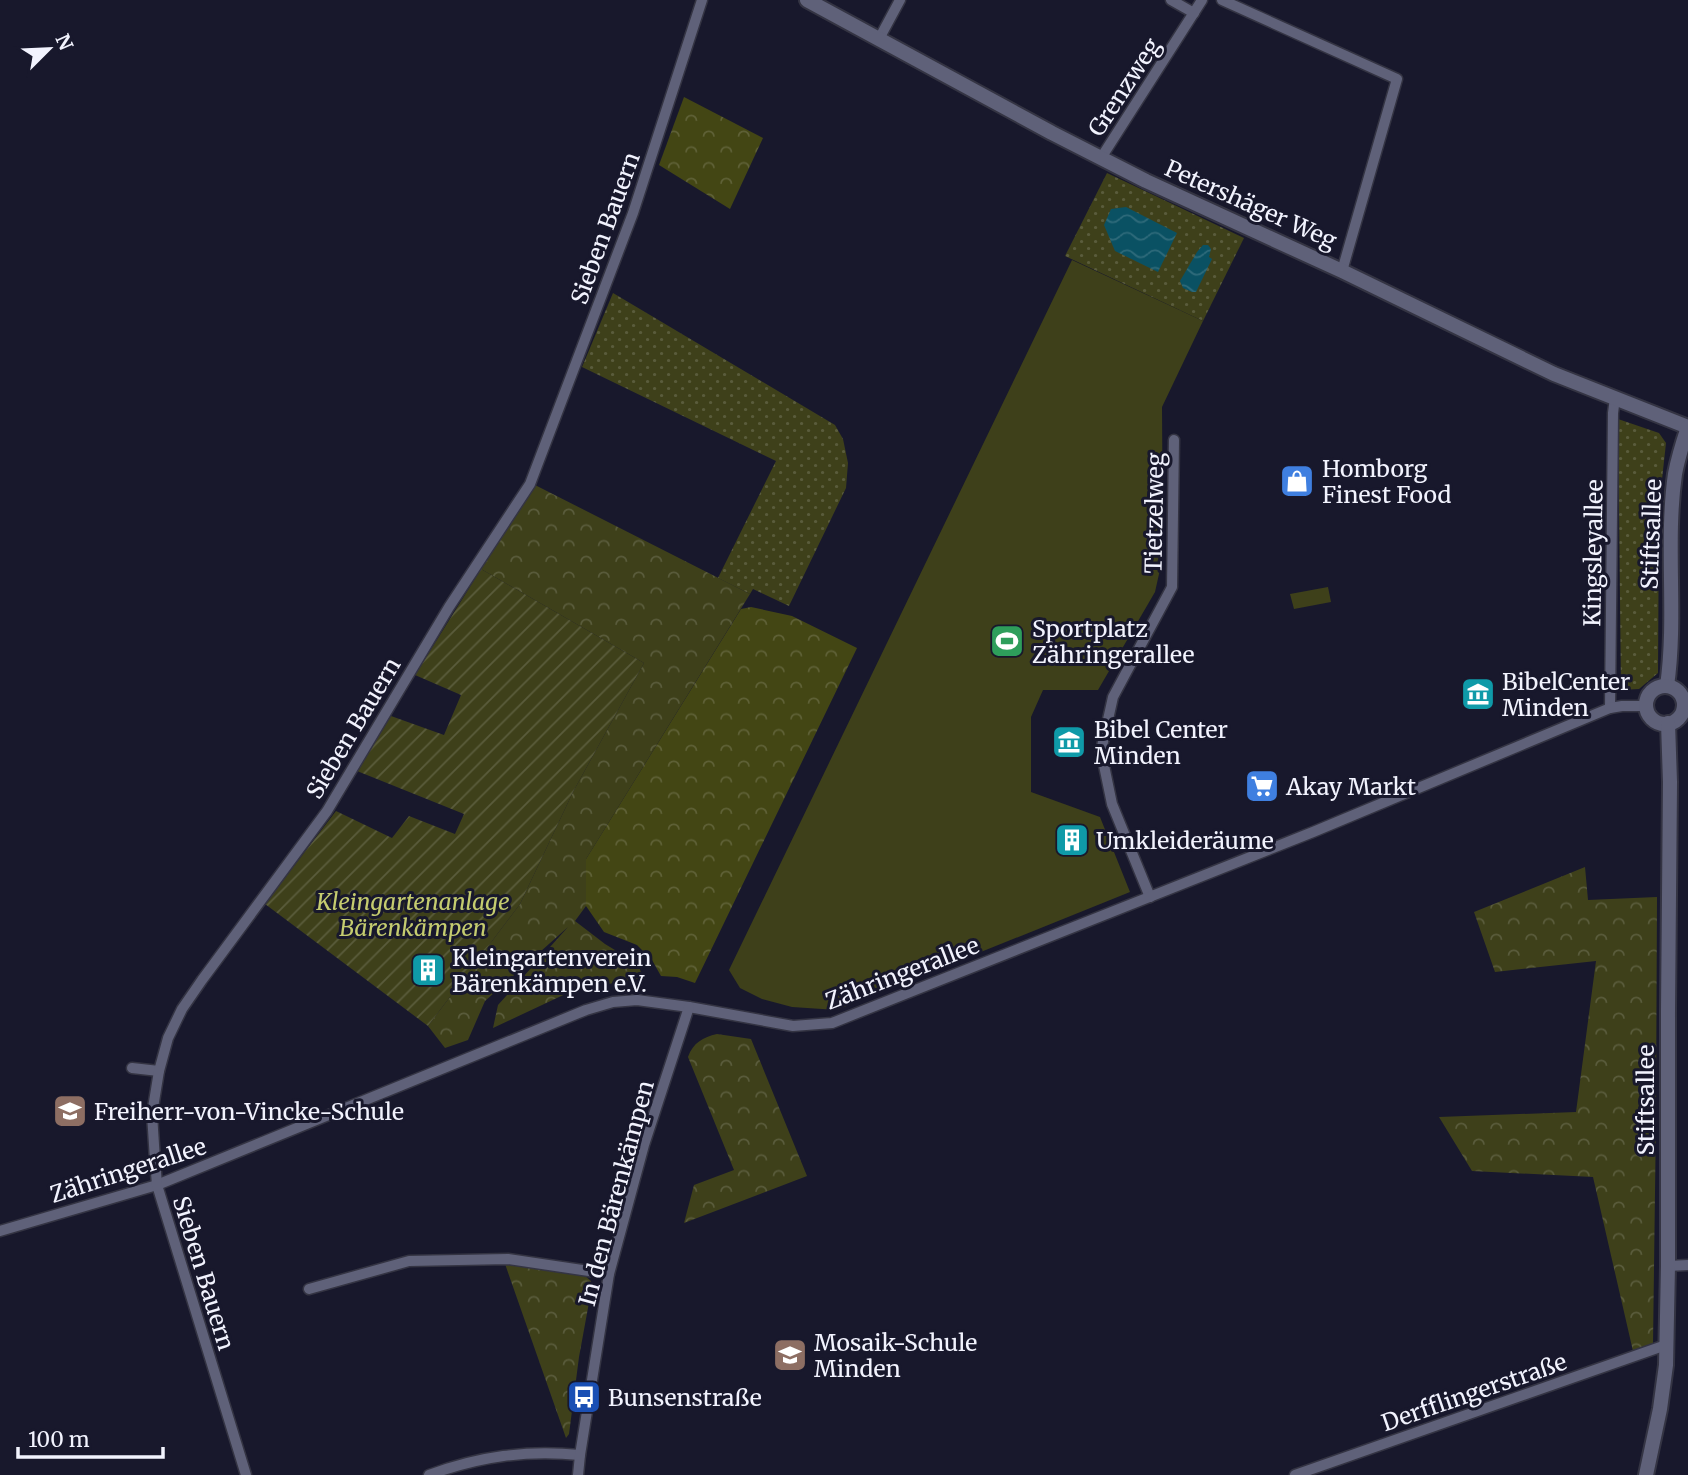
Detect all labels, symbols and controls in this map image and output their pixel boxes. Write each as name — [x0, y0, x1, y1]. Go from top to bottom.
north arrow — [14, 14, 84, 84]
text: N — [51, 30, 79, 54]
street label: Grenzweg — [1082, 32, 1167, 142]
street label: Sieben Bauern — [564, 148, 646, 308]
street label: Petershäger Weg — [1161, 153, 1341, 255]
street label: Tietzelweg — [1138, 452, 1170, 574]
place label: Homborg Finest Food — [1322, 454, 1452, 509]
shop icon: Homborg Finest Food — [1278, 462, 1316, 500]
street label: Stiftsallee — [1635, 478, 1667, 590]
street label: Kingsleyallee — [1577, 479, 1609, 627]
place label: Sportplatz Zähringerallee — [1032, 614, 1194, 669]
sports icon: Sportplatz Zähringerallee — [988, 622, 1026, 660]
street label: Sieben Bauern — [299, 652, 407, 804]
place label: BibelCenter Minden — [1502, 667, 1630, 722]
museum icon: BibelCenter Minden — [1459, 675, 1497, 713]
place label: Bibel Center Minden — [1094, 715, 1228, 770]
museum icon: Bibel Center Minden — [1050, 723, 1088, 761]
supermarket icon: Akay Markt — [1243, 767, 1281, 805]
place label: Akay Markt — [1285, 772, 1416, 801]
building icon: Umkleideräume — [1053, 821, 1091, 859]
place label: Umkleideräume — [1096, 826, 1274, 855]
park label: Kleingartenanlage Bärenkämpen — [315, 887, 510, 942]
street label: Zähringerallee — [821, 930, 983, 1016]
place label: Kleingartenverein Bärenkämpen e.V. — [452, 943, 652, 998]
building icon: Kleingartenverein Bärenkämpen e.V. — [409, 951, 447, 989]
street label: Stiftsallee — [1631, 1045, 1660, 1155]
street label: In den Bärenkämpen — [572, 1077, 660, 1309]
school or university icon: Freiherr-von-Vincke-Schule — [51, 1092, 89, 1130]
place label: Freiherr-von-Vincke-Schule — [94, 1097, 404, 1126]
street label: Zähringerallee — [46, 1131, 210, 1209]
street label: Sieben Bauern — [167, 1192, 241, 1354]
place label: Mosaik-Schule Minden — [814, 1328, 977, 1383]
school or university icon: Mosaik-Schule Minden — [771, 1336, 809, 1374]
street label: Derfflingerstraße — [1378, 1347, 1570, 1437]
bus stop icon: Bunsenstraße — [565, 1378, 603, 1416]
place label: Bunsenstraße — [608, 1383, 762, 1412]
scale bar — [18, 1416, 163, 1460]
text: 100 m — [28, 1426, 90, 1453]

